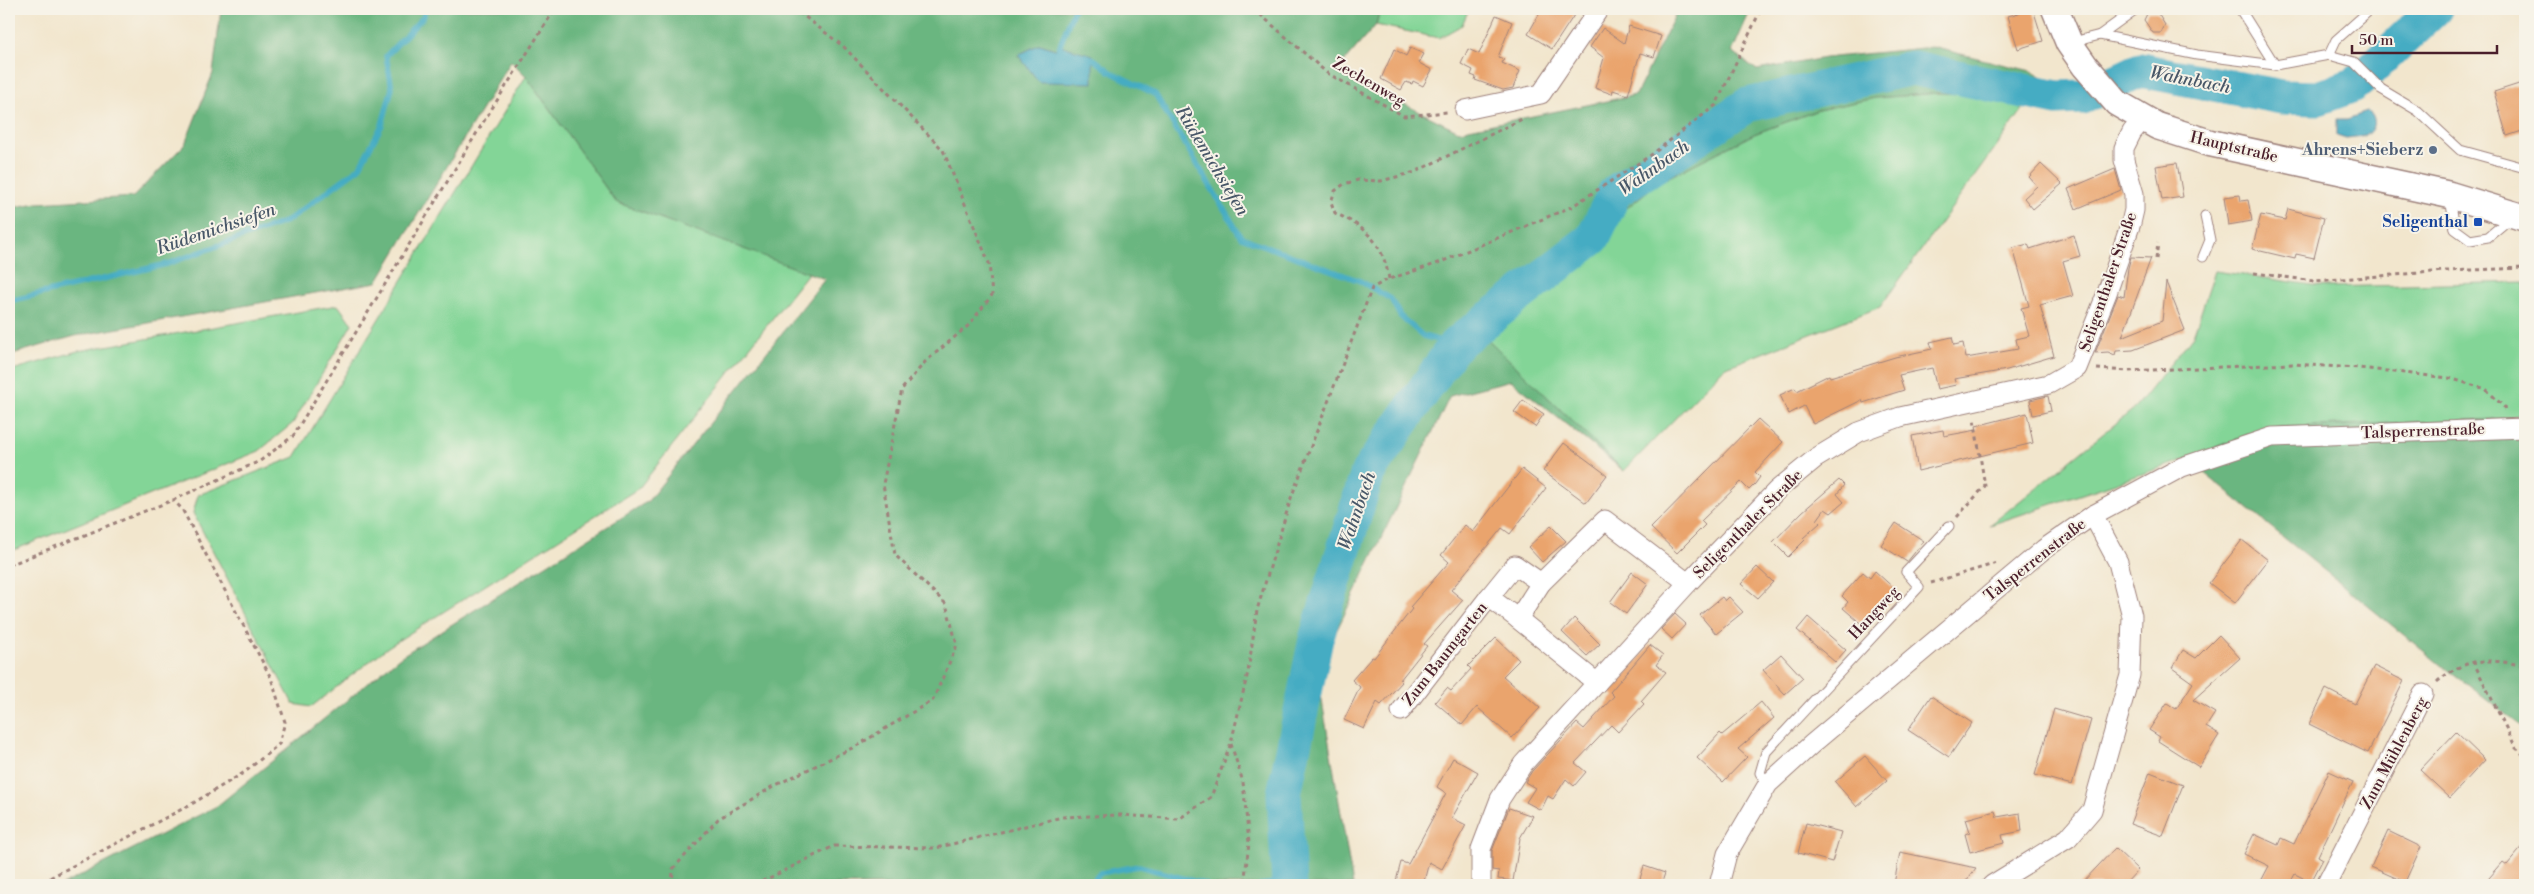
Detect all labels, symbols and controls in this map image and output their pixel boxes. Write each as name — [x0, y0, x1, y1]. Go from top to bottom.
scale bar — [2352, 22, 2496, 54]
text: 50 m — [2359, 31, 2393, 50]
street label: Zechenweg — [1329, 53, 1410, 111]
water label: Wahnbach — [2148, 61, 2233, 99]
water label: Rüdemichsiefen — [1170, 101, 1254, 221]
street label: Hauptstraße — [2188, 127, 2280, 167]
water label: Wahnbach — [1614, 135, 1695, 201]
place label: Ahrens+Sieberz — [2301, 140, 2423, 160]
marker: Ahrens+Sieberz — [2427, 144, 2439, 156]
water label: Rüdemichsiefen — [152, 198, 280, 260]
street label: Seligenthaler Straße — [2075, 210, 2141, 354]
place label: Seligenthal — [2383, 212, 2469, 232]
marker: Seligenthal — [2472, 216, 2484, 228]
street label: Talsperrenstraße — [2361, 419, 2485, 443]
street label: Seligenthaler Straße — [1689, 465, 1807, 583]
water label: Wahnbach — [1333, 468, 1381, 553]
street label: Talsperrenstraße — [1980, 514, 2090, 606]
street label: Hangweg — [1844, 582, 1904, 644]
street label: Zum Baumgarten — [1398, 598, 1492, 710]
street label: Zum Mühlenberg — [2356, 693, 2432, 813]

